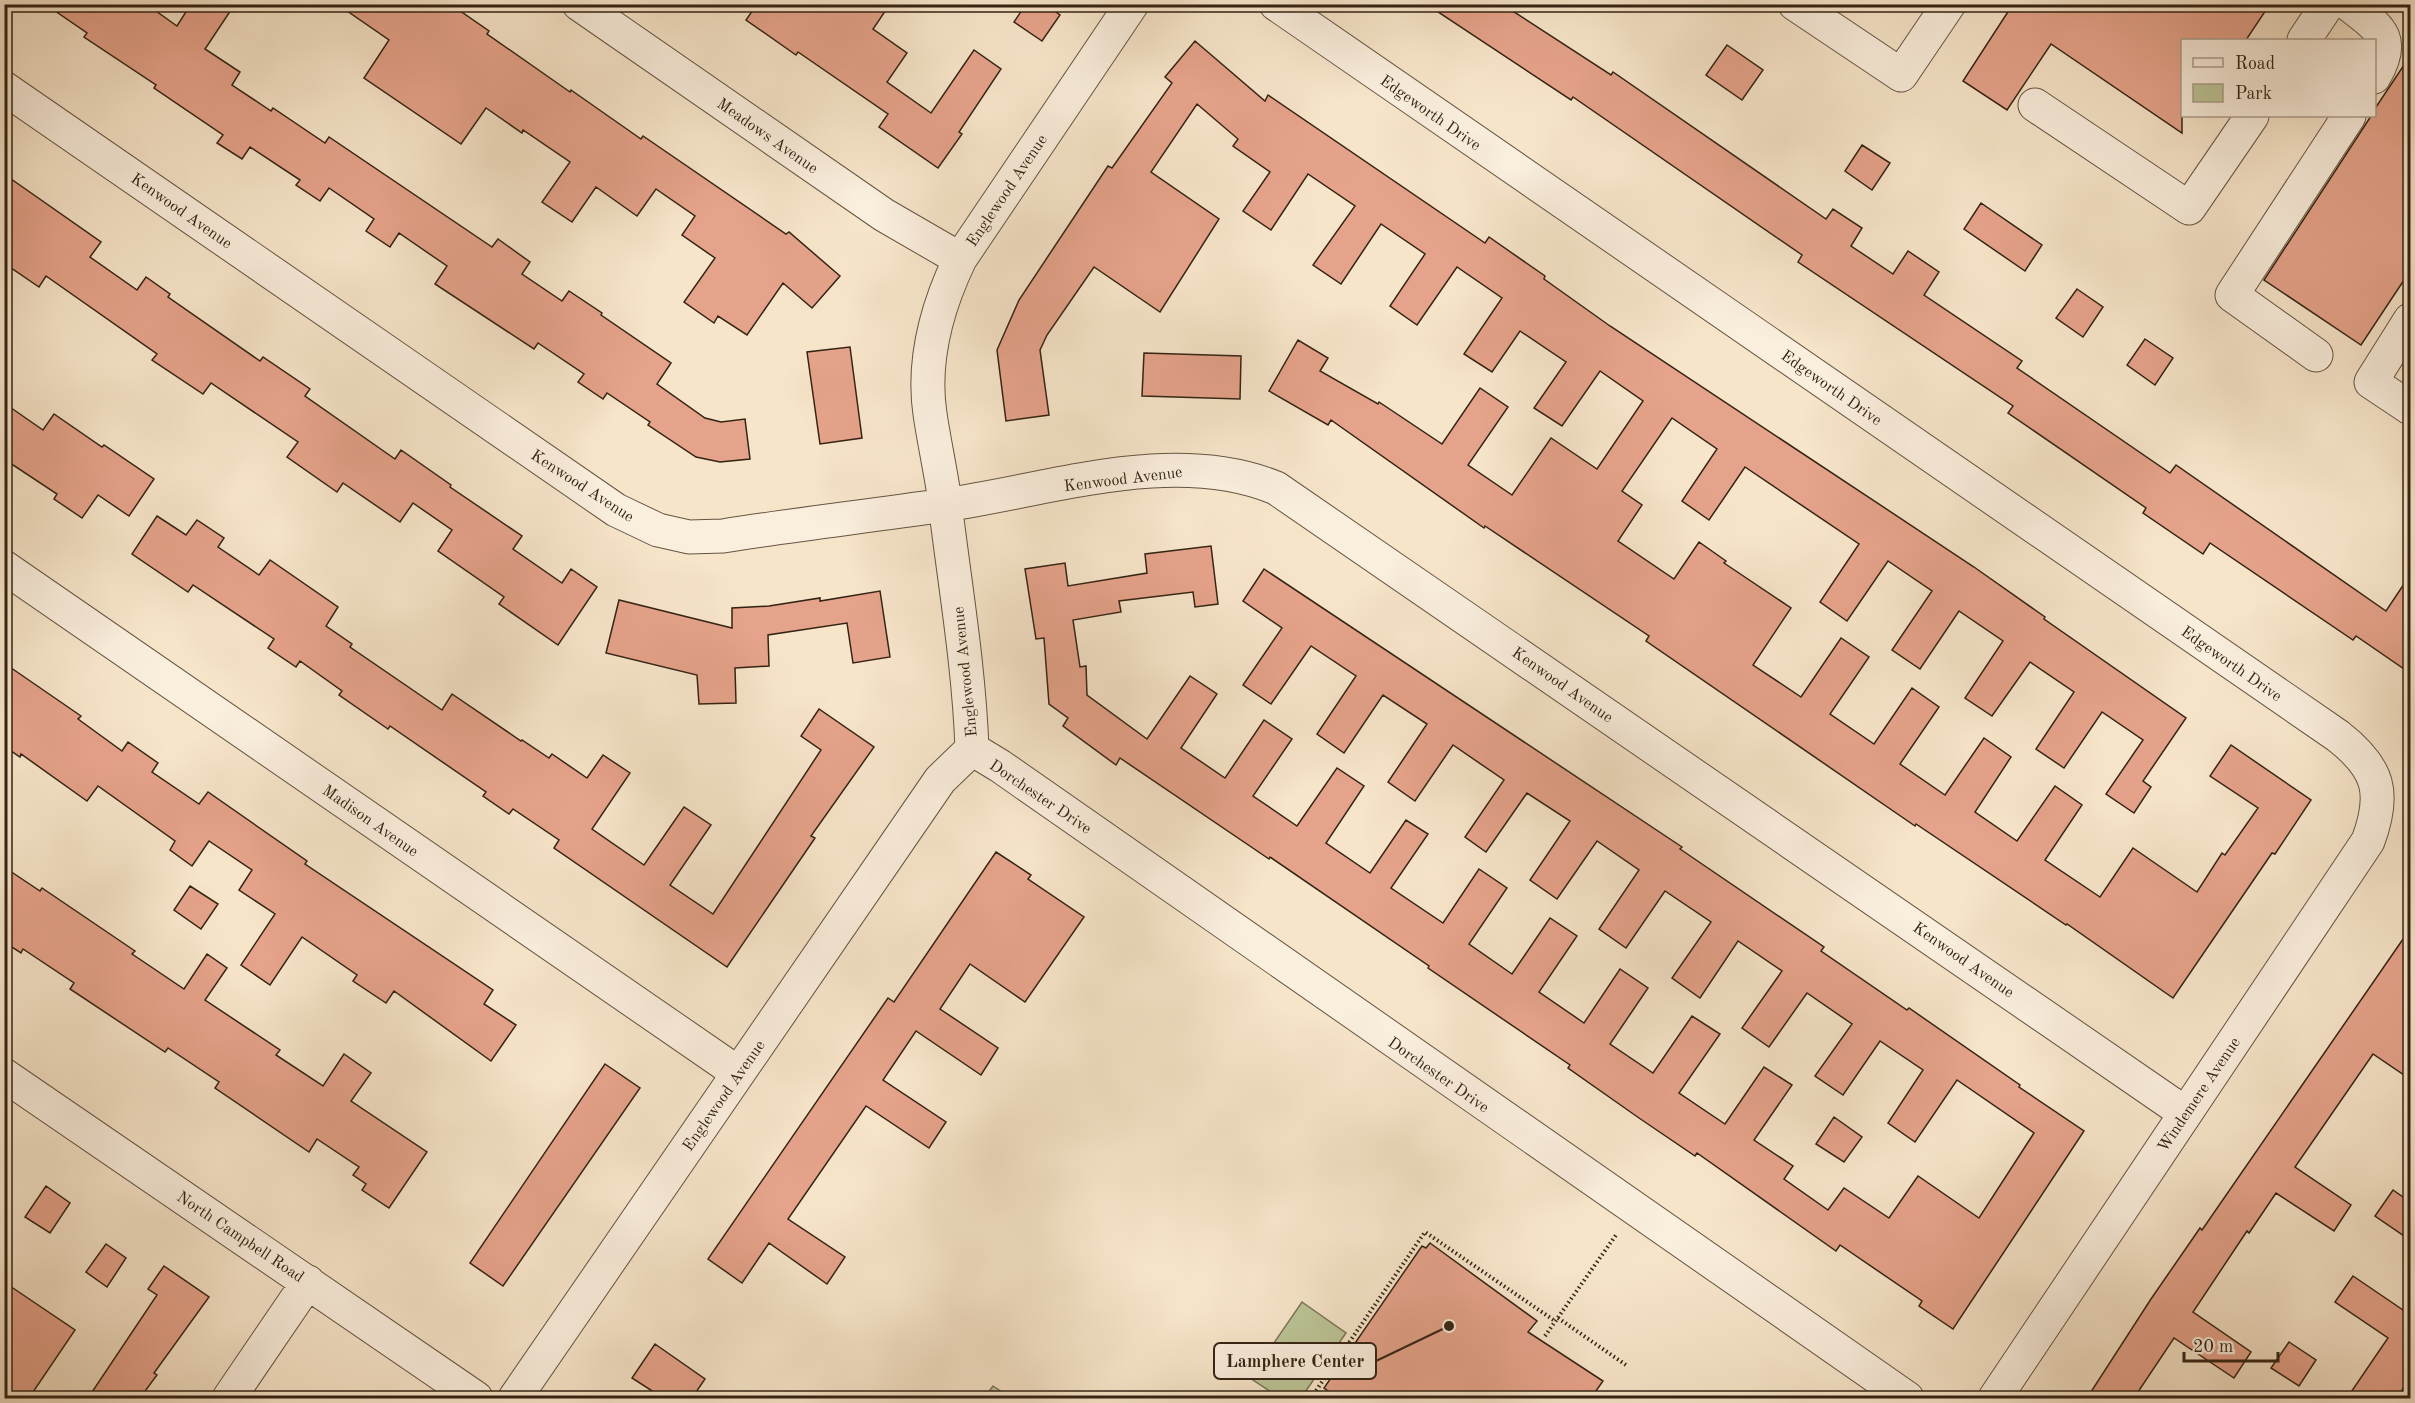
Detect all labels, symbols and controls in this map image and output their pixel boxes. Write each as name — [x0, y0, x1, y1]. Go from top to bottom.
legend — [2181, 39, 2376, 117]
text: Road — [2235, 55, 2275, 73]
street label: Edgeworth Drive — [1377, 73, 1483, 154]
text: Park — [2235, 85, 2272, 103]
street label: Meadows Avenue — [713, 96, 820, 177]
street label: Englewood Avenue — [964, 132, 1051, 250]
street label: Kenwood Avenue — [127, 171, 234, 252]
street label: Edgeworth Drive — [1778, 348, 1884, 429]
street label: Kenwood Avenue — [528, 447, 636, 526]
street label: Kenwood Avenue — [1063, 465, 1183, 495]
street label: Englewood Avenue — [951, 606, 981, 738]
street label: Edgeworth Drive — [2178, 624, 2284, 705]
street label: Kenwood Avenue — [1508, 645, 1615, 726]
street label: Dorchester Drive — [986, 758, 1094, 838]
street label: Madison Avenue — [319, 783, 421, 861]
street label: Kenwood Avenue — [1909, 920, 2016, 1001]
street label: Dorchester Drive — [1384, 1035, 1491, 1116]
street label: Windemere Avenue — [2155, 1035, 2244, 1155]
street label: Englewood Avenue — [680, 1038, 769, 1154]
street label: North Campbell Road — [173, 1189, 306, 1286]
scale bar — [2184, 1325, 2278, 1363]
text: 20 m — [2193, 1338, 2233, 1356]
callout: Lamphere Center — [1214, 1343, 1376, 1379]
text: Lamphere Center — [1226, 1353, 1364, 1371]

